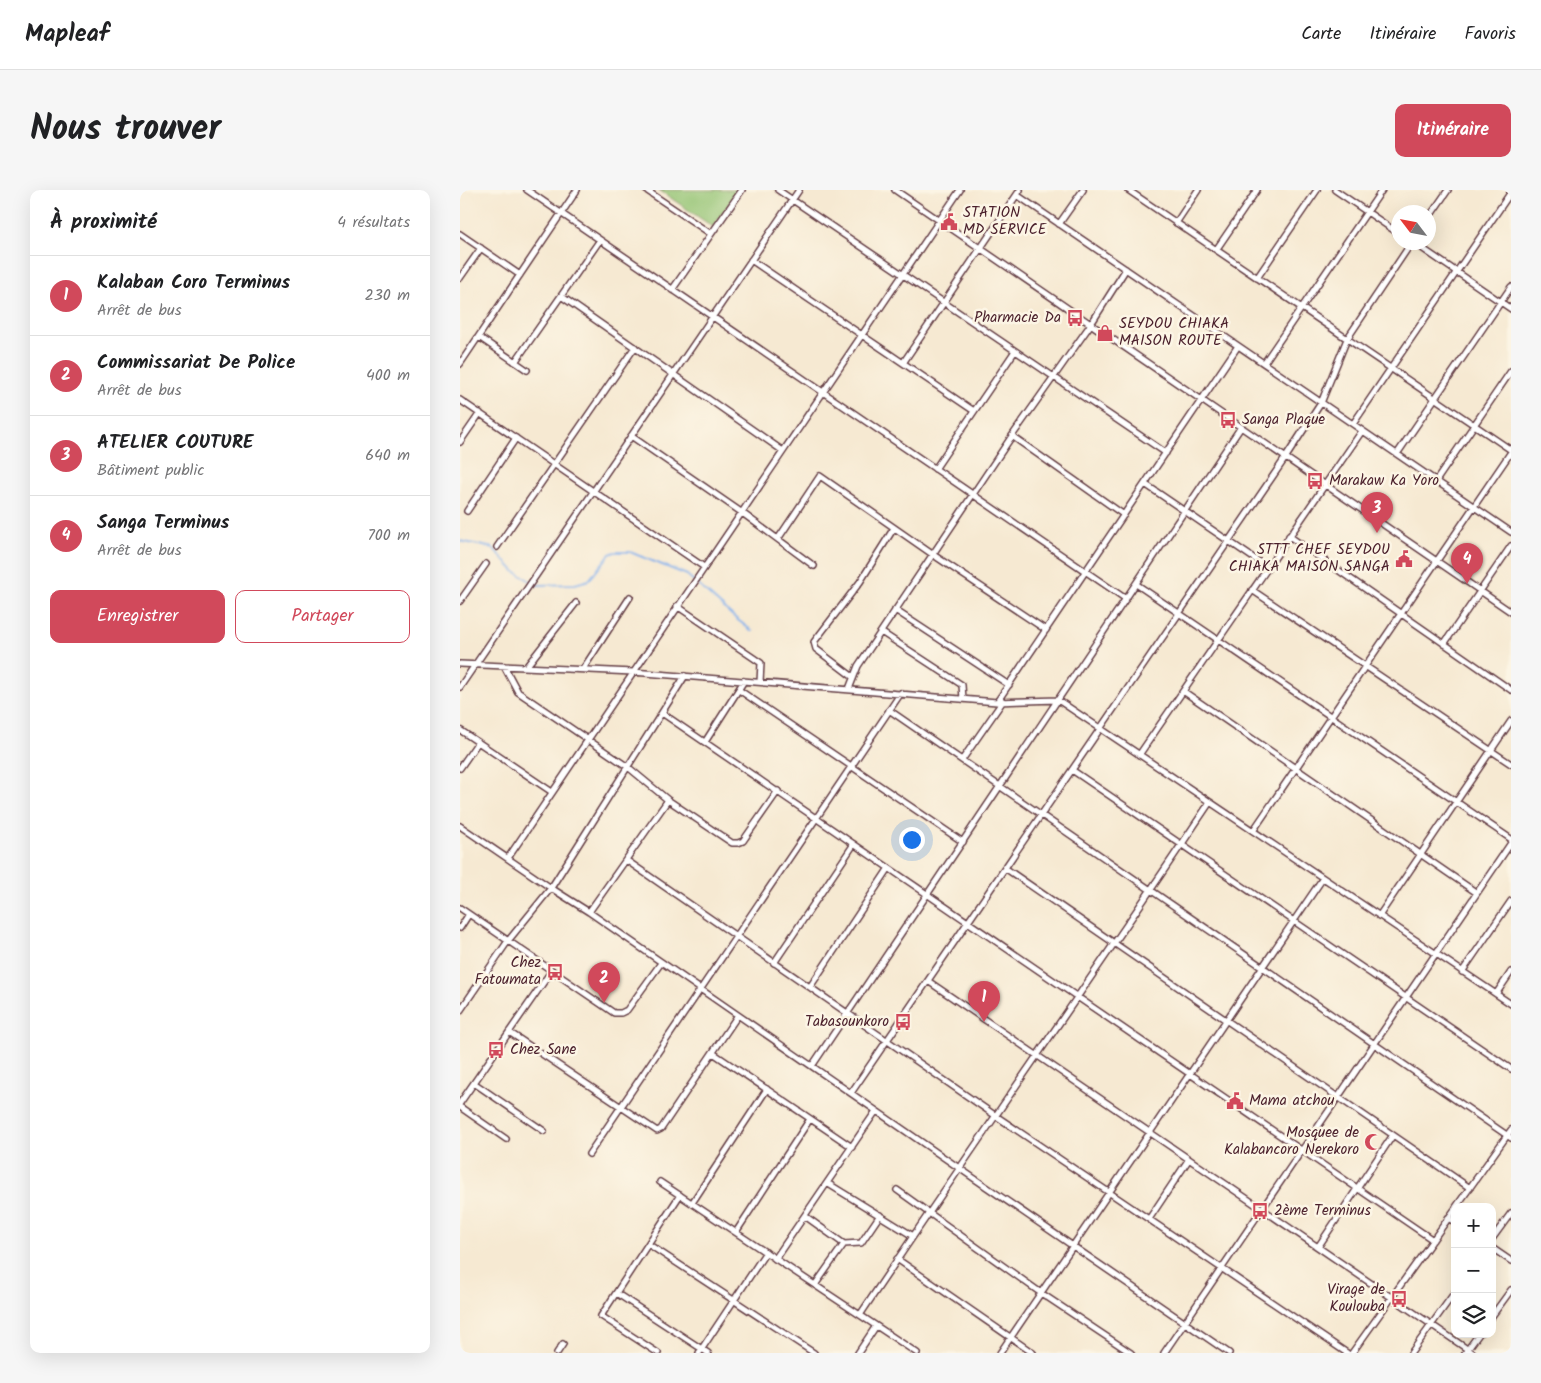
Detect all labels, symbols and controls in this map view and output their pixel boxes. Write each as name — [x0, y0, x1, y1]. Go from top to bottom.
text: Mapleaf — [25, 15, 109, 54]
text: Carte — [1301, 20, 1341, 49]
text: Itinéraire — [1369, 20, 1436, 49]
text: Favoris — [1464, 20, 1516, 49]
text: Nous trouver — [30, 102, 221, 158]
button: Itinéraire — [1395, 104, 1511, 157]
place label: STATION MD SERVICE — [963, 201, 1048, 242]
north arrow — [1391, 205, 1436, 250]
text: À proximité — [50, 206, 157, 239]
text: 4 résultats — [337, 210, 410, 235]
public building icon: STATION MD SERVICE — [939, 212, 959, 232]
text: Kalaban Coro Terminus — [97, 268, 290, 298]
text: 1 — [64, 283, 68, 308]
text: 230 m — [364, 283, 410, 308]
text: Arrêt de bus — [97, 298, 181, 323]
place label: Pharmacie Da — [974, 306, 1061, 330]
bus stop icon: Pharmacie Da — [1065, 308, 1085, 328]
place label: SEYDOU CHIAKA MAISON ROUTE — [1119, 312, 1229, 353]
shop icon: SEYDOU CHIAKA MAISON ROUTE — [1095, 323, 1115, 343]
text: Commissariat De Police — [97, 348, 295, 378]
text: 2 — [61, 363, 71, 388]
text: 400 m — [366, 363, 410, 388]
text: Arrêt de bus — [97, 378, 181, 403]
place label: Sanga Plaque — [1242, 408, 1325, 432]
bus stop icon: Sanga Plaque — [1218, 410, 1238, 430]
text: ATELIER COUTURE — [97, 428, 254, 458]
text: 3 — [62, 443, 70, 468]
text: 640 m — [365, 443, 410, 468]
text: Bâtiment public — [97, 458, 204, 483]
place label: Marakaw Ka Yoro — [1329, 469, 1439, 493]
bus stop icon: Marakaw Ka Yoro — [1305, 471, 1325, 491]
pin: 3 — [1361, 492, 1393, 533]
text: Sanga Terminus — [97, 508, 229, 538]
text: 4 — [62, 523, 70, 548]
text: 700 m — [367, 523, 410, 548]
text: Arrêt de bus — [97, 538, 181, 563]
place label: STTT CHEF SEYDOU CHIAKA MAISON SANGA — [1229, 538, 1390, 579]
pin: 4 — [1451, 543, 1483, 584]
public building icon: STTT CHEF SEYDOU CHIAKA MAISON SANGA — [1394, 549, 1414, 569]
button: Enregistrer — [50, 590, 225, 643]
button: Partager — [235, 590, 410, 643]
your location — [899, 827, 925, 853]
place label: Chez Fatoumata — [474, 951, 541, 992]
bus stop icon: Chez Fatoumata — [545, 962, 565, 982]
pin: 2 — [588, 962, 620, 1003]
pin: 1 — [968, 981, 1000, 1022]
place label: Tabasounkoro — [805, 1010, 889, 1034]
bus stop icon: Tabasounkoro — [893, 1012, 913, 1032]
place label: Chez Sane — [510, 1038, 576, 1062]
bus stop icon: Chez Sane — [486, 1040, 506, 1060]
place label: Mama atchou — [1249, 1089, 1334, 1113]
public building icon: Mama atchou — [1225, 1091, 1245, 1111]
place label: Mosquee de Kalabancoro Nerekoro — [1224, 1121, 1359, 1162]
mosque icon: Mosquee de Kalabancoro Nerekoro — [1363, 1132, 1383, 1152]
place label: 2ème Terminus — [1274, 1199, 1371, 1223]
bus stop icon: 2ème Terminus — [1250, 1201, 1270, 1221]
map controls — [1451, 1203, 1496, 1338]
button: + — [1451, 1203, 1496, 1248]
button: − — [1451, 1248, 1496, 1293]
place label: Virage de Koulouba — [1327, 1278, 1385, 1319]
bus stop icon: Virage de Koulouba — [1389, 1289, 1409, 1309]
button: layers — [1451, 1293, 1496, 1338]

